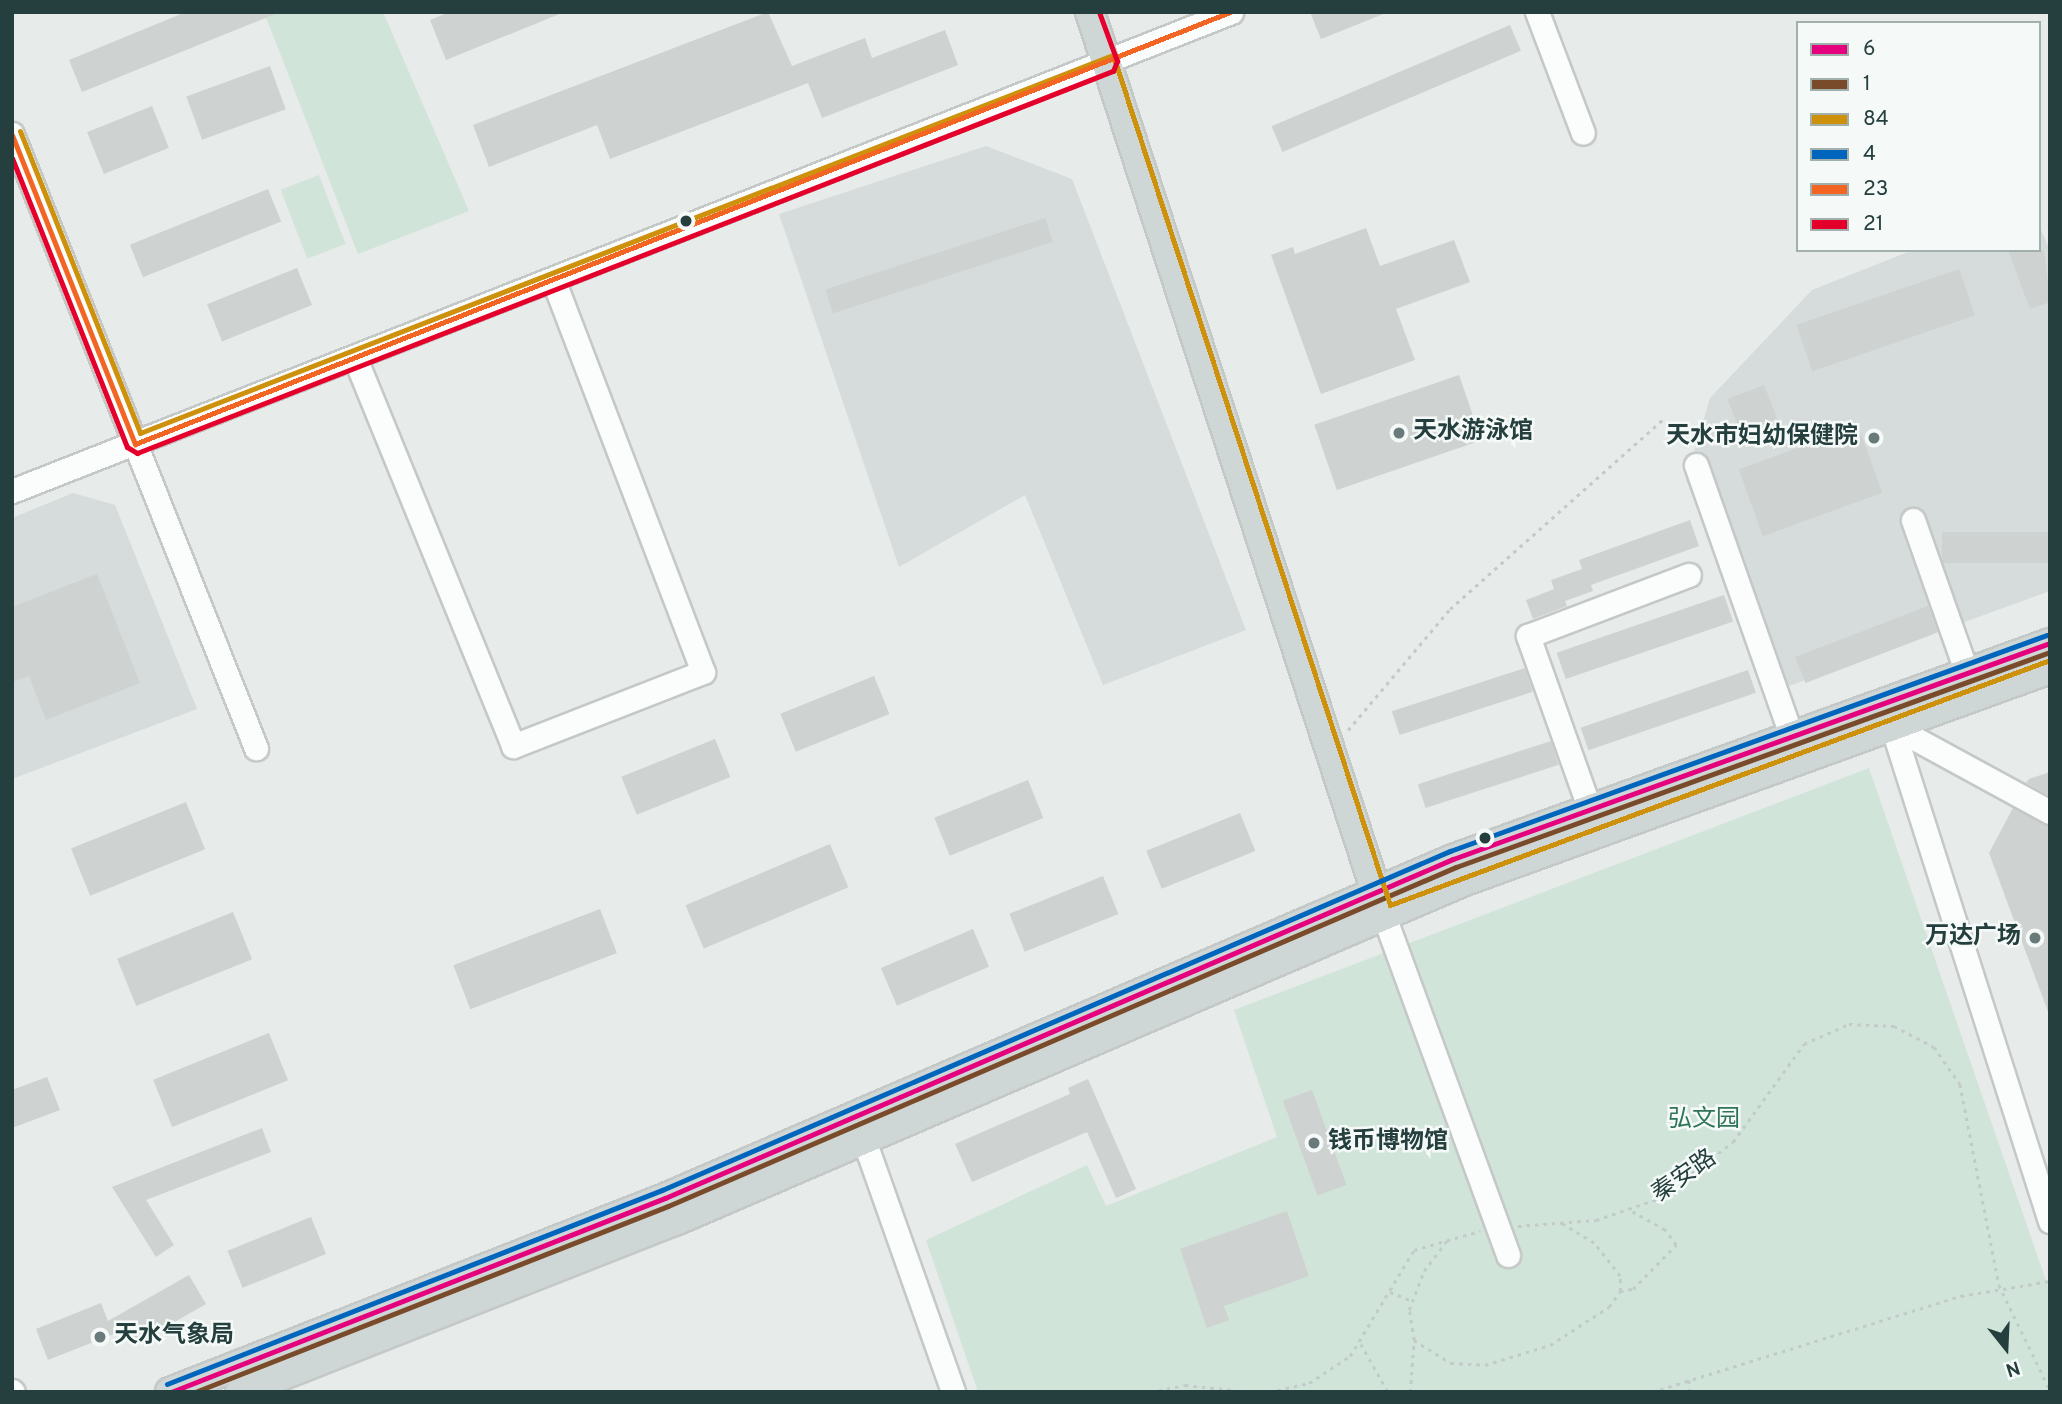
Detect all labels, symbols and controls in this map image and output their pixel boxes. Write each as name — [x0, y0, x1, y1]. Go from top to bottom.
legend — [1796, 21, 2041, 252]
text: 6 — [1863, 36, 1876, 63]
text: 1 — [1863, 71, 1871, 98]
text: 84 — [1863, 106, 1889, 133]
text: 4 — [1863, 141, 1876, 168]
text: 23 — [1863, 176, 1889, 203]
text: 21 — [1863, 211, 1884, 238]
unlabelled marker — [679, 214, 693, 228]
place label: 天水游泳馆 — [1413, 419, 1533, 447]
place label: 天水市妇幼保健院 — [1666, 424, 1858, 452]
marker: 天水游泳馆 — [1391, 425, 1407, 441]
marker: 天水市妇幼保健院 — [1864, 428, 1884, 448]
unlabelled marker — [1478, 831, 1492, 845]
place label: 万达广场 — [1925, 924, 2021, 952]
marker: 万达广场 — [2027, 930, 2043, 946]
park label: 弘文园 — [1668, 1107, 1740, 1135]
place label: 钱币博物馆 — [1328, 1129, 1448, 1157]
marker: 钱币博物馆 — [1306, 1135, 1322, 1151]
street label: 秦安路 — [1647, 1145, 1723, 1209]
north arrow — [1971, 1313, 2041, 1383]
place label: 天水气象局 — [114, 1323, 234, 1351]
marker: 天水气象局 — [92, 1329, 108, 1345]
text: N — [2002, 1354, 2023, 1381]

